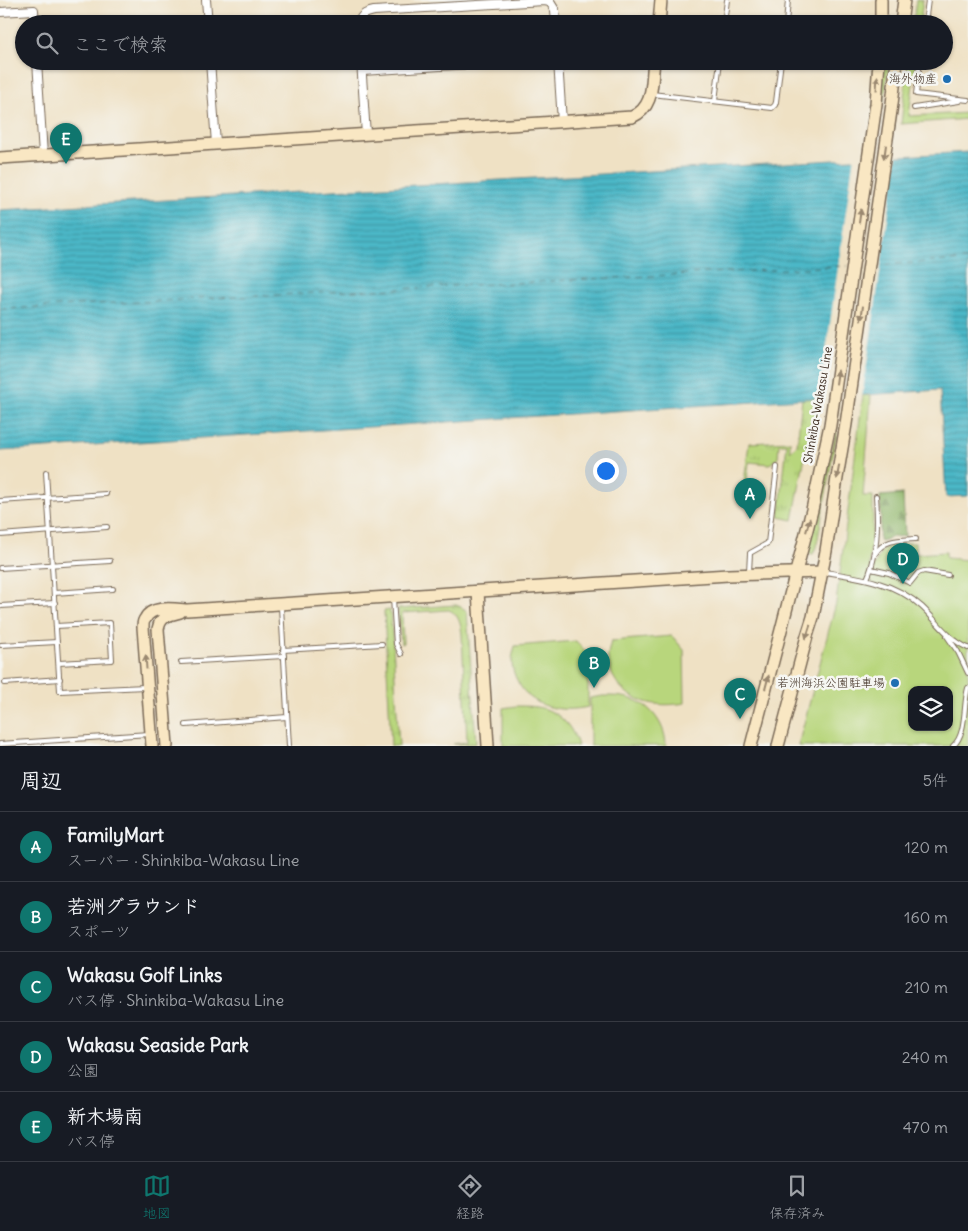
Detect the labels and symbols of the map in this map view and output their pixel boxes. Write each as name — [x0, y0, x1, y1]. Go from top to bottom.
place label: 海外物産 — [889, 71, 937, 86]
marker: 海外物産 — [941, 73, 953, 85]
one-way arrow — [874, 75, 882, 91]
pin: E — [50, 123, 82, 164]
one-way arrow — [881, 145, 889, 161]
one-way arrow — [856, 208, 864, 224]
one-way arrow — [858, 306, 866, 322]
street label: Shinkiba-Wakasu Line — [800, 345, 835, 465]
one-way arrow — [833, 369, 841, 385]
your location — [593, 458, 619, 484]
one-way arrow — [833, 465, 841, 481]
pin: A — [734, 478, 766, 519]
one-way arrow — [804, 517, 812, 532]
pin: D — [887, 543, 919, 584]
one-way arrow — [804, 624, 811, 639]
pin: B — [578, 647, 610, 688]
one-way arrow — [141, 654, 149, 670]
one-way arrow — [763, 674, 771, 689]
place label: 若洲海浜公園駐車場 — [777, 675, 885, 690]
marker: 若洲海浜公園駐車場 — [889, 677, 901, 689]
pin: C — [724, 678, 756, 719]

